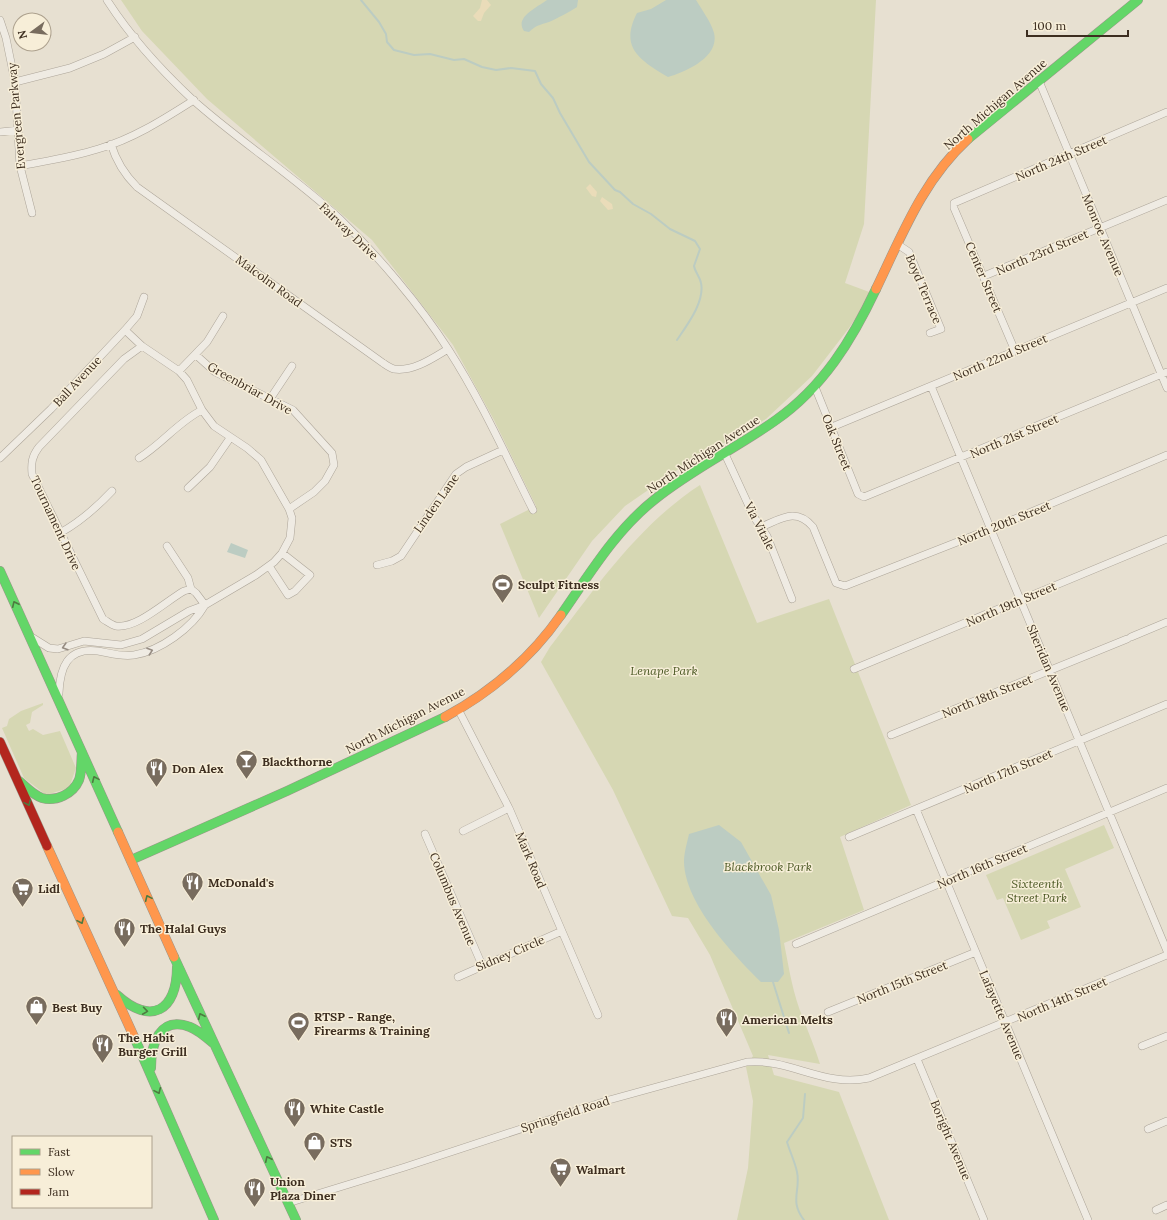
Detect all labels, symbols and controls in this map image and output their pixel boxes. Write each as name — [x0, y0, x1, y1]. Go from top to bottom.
north arrow — [12, 12, 52, 52]
scale bar — [1027, 12, 1128, 38]
text: 100 m — [1033, 18, 1066, 33]
text: N — [14, 28, 30, 41]
street label: North Michigan Avenue — [940, 55, 1050, 153]
street label: Evergreen Parkway — [4, 61, 28, 170]
street label: North 24th Street — [1013, 132, 1109, 184]
street label: Monroe Avenue — [1079, 192, 1127, 279]
street label: Fairway Drive — [316, 199, 382, 263]
street label: North 23rd Street — [994, 226, 1091, 278]
street label: Center Street — [962, 239, 1006, 315]
street label: Malcolm Road — [233, 252, 305, 310]
street label: Boyd Terrace — [903, 252, 946, 326]
street label: North 22nd Street — [951, 330, 1050, 384]
street label: Ball Avenue — [50, 352, 105, 410]
street label: Greenbriar Drive — [205, 359, 295, 418]
street label: North 21st Street — [968, 410, 1061, 461]
street label: North Michigan Avenue — [644, 412, 763, 496]
street label: Oak Street — [819, 412, 855, 473]
street label: Linden Lane — [410, 470, 462, 536]
street label: Tournament Drive — [28, 474, 85, 573]
street label: North 20th Street — [955, 497, 1053, 549]
street label: Via Vitale — [741, 498, 779, 553]
sports icon: Sculpt Fitness — [489, 571, 515, 604]
place label: Sculpt Fitness — [518, 577, 599, 592]
street label: North 19th Street — [964, 578, 1059, 630]
one-way arrow — [12, 601, 20, 608]
street label: Sheridan Avenue — [1024, 622, 1074, 714]
one-way arrow — [61, 642, 68, 651]
one-way arrow — [146, 647, 153, 655]
park label: Lenape Park — [630, 663, 698, 678]
street label: North 18th Street — [939, 671, 1035, 721]
street label: North Michigan Avenue — [343, 683, 467, 757]
street label: North 17th Street — [961, 745, 1055, 797]
bar icon: Blackthorne — [233, 748, 259, 781]
place label: Blackthorne — [262, 754, 333, 769]
restaurant icon: Don Alex — [144, 755, 170, 788]
place label: Don Alex — [172, 761, 224, 776]
one-way arrow — [92, 775, 100, 783]
one-way arrow — [23, 798, 31, 806]
street label: Mark Road — [512, 830, 550, 890]
street label: North 16th Street — [935, 840, 1030, 892]
street label: Columbus Avenue — [427, 850, 480, 948]
park label: Blackbrook Park — [724, 859, 812, 874]
restaurant icon: McDonald's — [180, 869, 206, 902]
supermarket icon: Lidl — [9, 875, 35, 908]
place label: McDonald's — [208, 875, 274, 890]
park label: Sixteenth Street Park — [1007, 876, 1067, 905]
place label: Lidl — [38, 881, 60, 896]
one-way arrow — [145, 894, 153, 902]
restaurant icon: The Halal Guys — [111, 915, 137, 948]
one-way arrow — [77, 918, 85, 925]
place label: The Halal Guys — [140, 921, 227, 936]
street label: Sidney Circle — [473, 932, 547, 974]
street label: North 15th Street — [855, 957, 950, 1007]
street label: Lafayette Avenue — [976, 968, 1028, 1063]
street label: North 14th Street — [1015, 973, 1110, 1025]
shop icon: Best Buy — [24, 994, 50, 1027]
place label: Best Buy — [52, 1000, 102, 1015]
one-way arrow — [141, 1006, 148, 1015]
restaurant icon: American Melts — [714, 1006, 740, 1039]
place label: RTSP - Range, Firearms & Training — [314, 1009, 431, 1038]
sports icon: RTSP - Range, Firearms & Training — [286, 1010, 312, 1043]
place label: American Melts — [742, 1012, 833, 1027]
one-way arrow — [198, 1013, 206, 1020]
place label: The Habit Burger Grill — [118, 1030, 187, 1059]
restaurant icon: The Habit Burger Grill — [89, 1031, 115, 1064]
one-way arrow — [153, 1086, 161, 1094]
street label: Springfield Road — [519, 1093, 611, 1135]
restaurant icon: White Castle — [282, 1095, 308, 1128]
street label: Boright Avenue — [927, 1098, 975, 1183]
place label: White Castle — [310, 1101, 384, 1116]
shop icon: STS — [301, 1129, 327, 1162]
place label: STS — [330, 1135, 352, 1150]
legend — [12, 1136, 152, 1208]
text: Fast — [48, 1144, 71, 1159]
one-way arrow — [265, 1156, 273, 1164]
supermarket icon: Walmart — [547, 1156, 573, 1189]
place label: Walmart — [576, 1162, 626, 1177]
text: Slow — [48, 1164, 75, 1179]
place label: Union Plaza Diner — [270, 1174, 336, 1203]
restaurant icon: Union Plaza Diner — [242, 1175, 268, 1208]
text: Jam — [47, 1184, 69, 1199]

